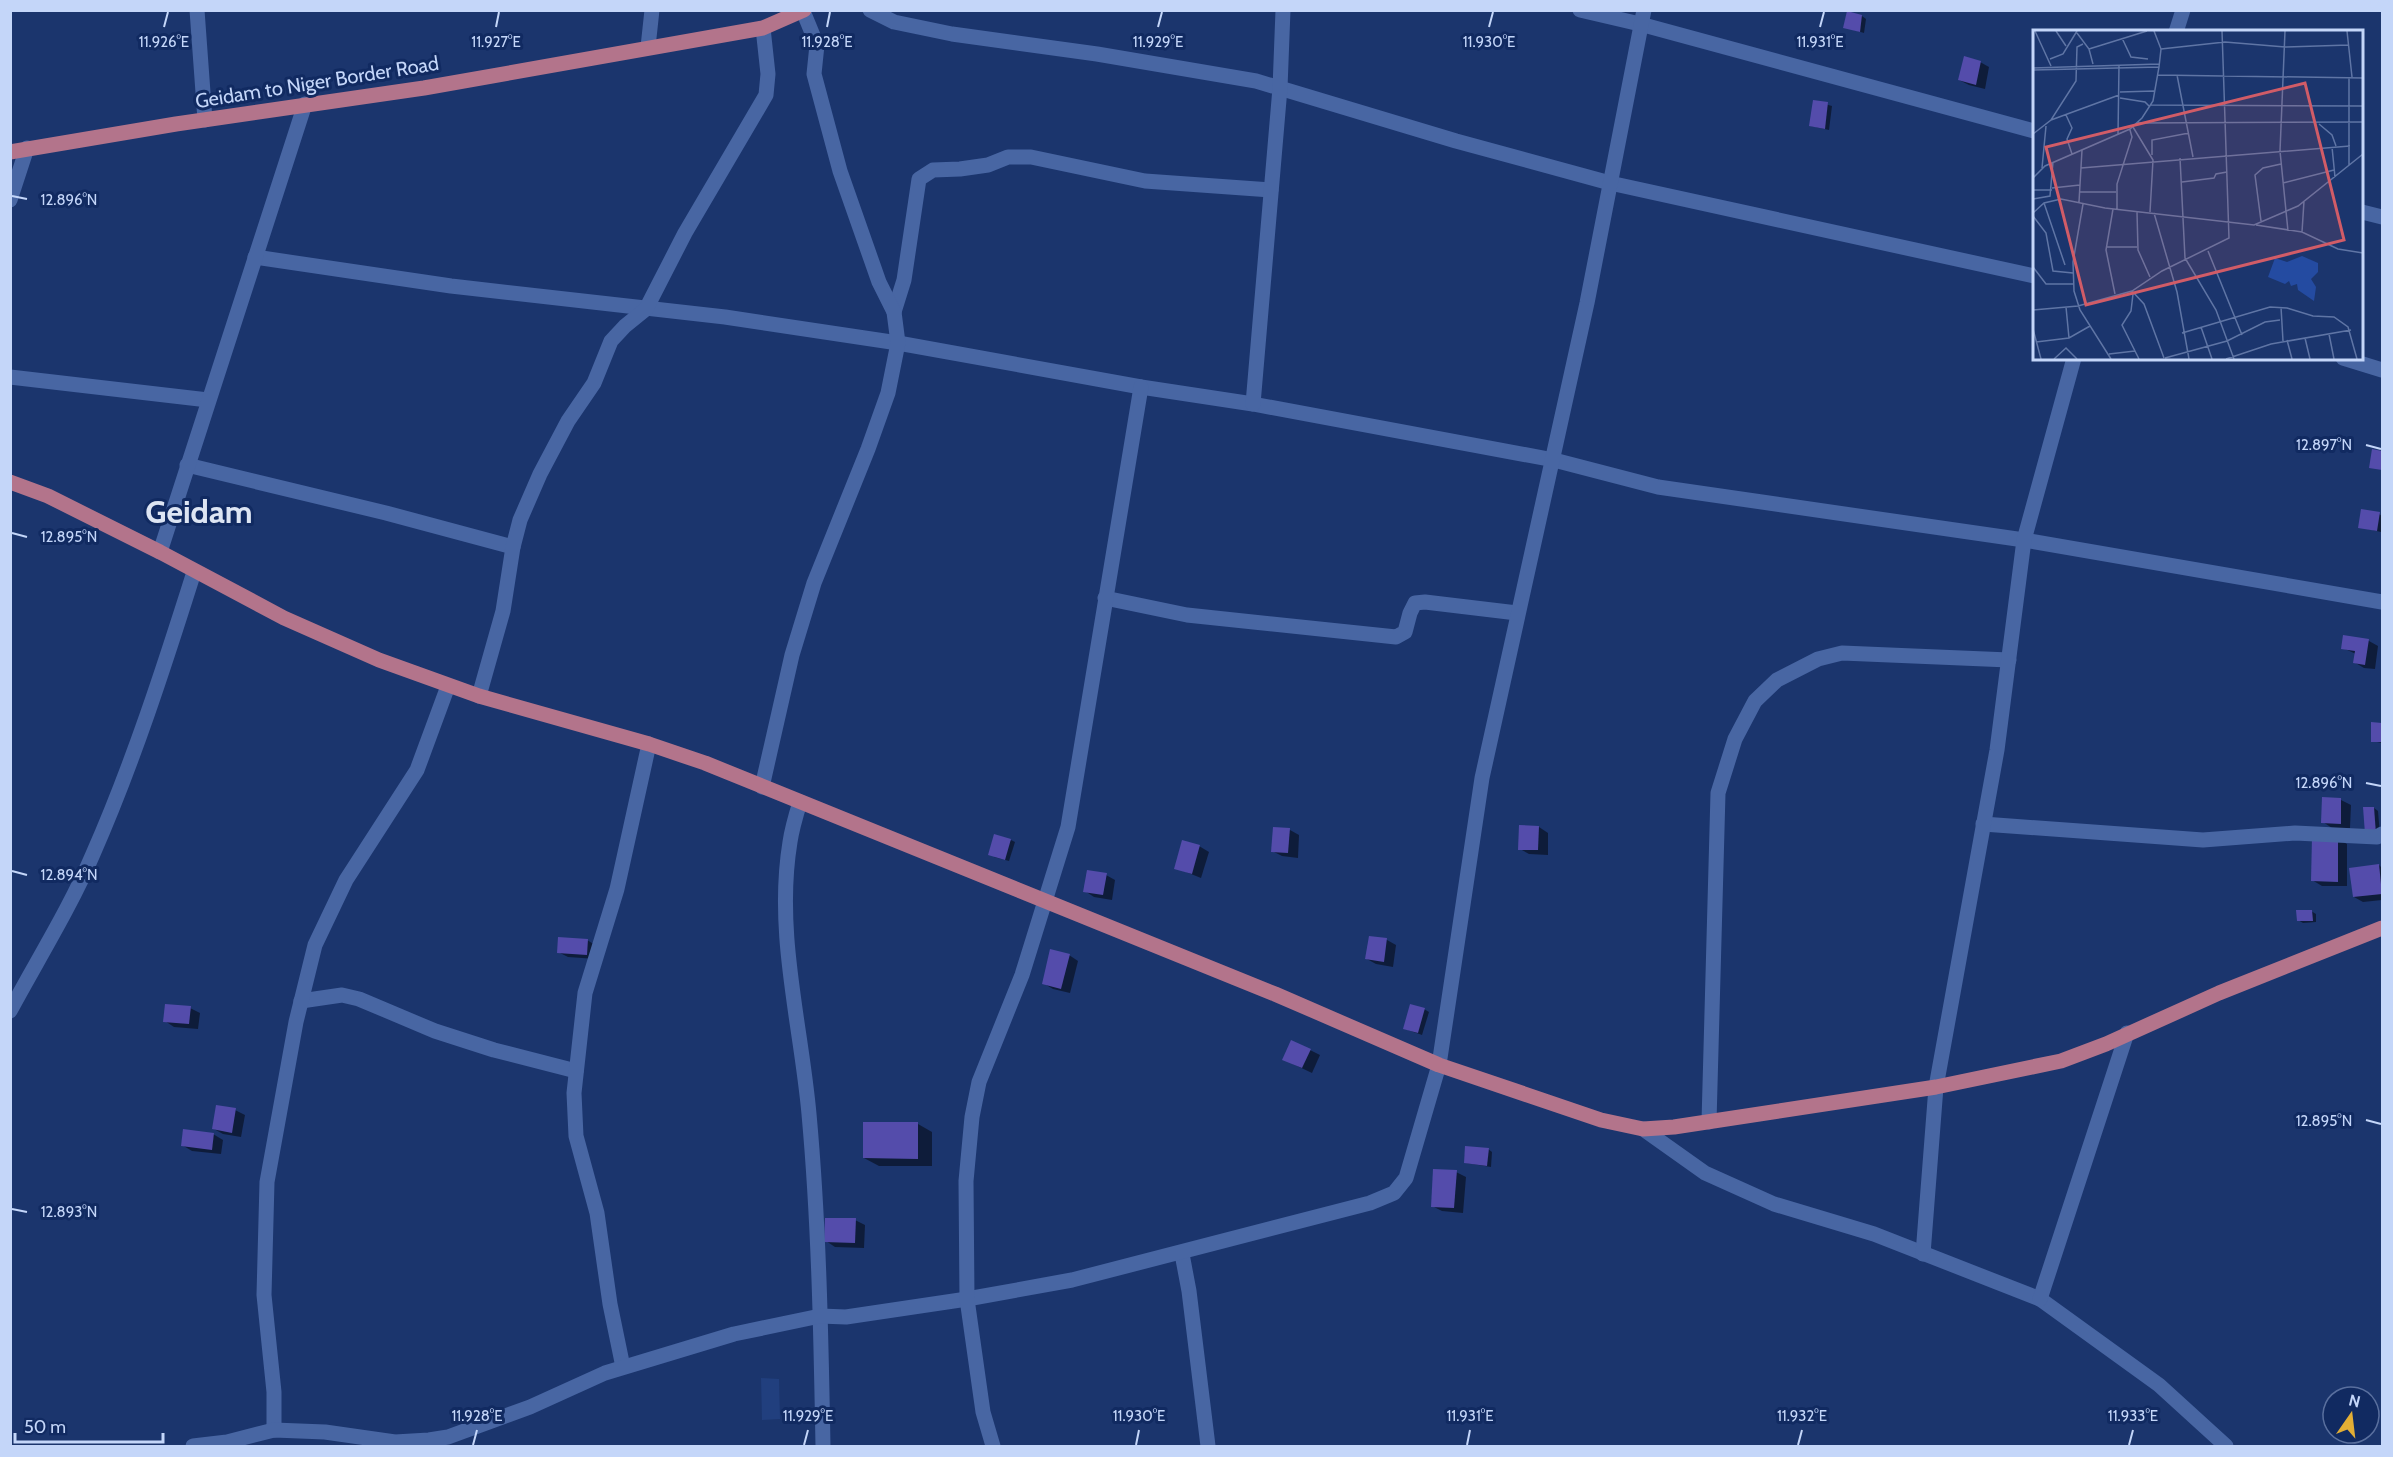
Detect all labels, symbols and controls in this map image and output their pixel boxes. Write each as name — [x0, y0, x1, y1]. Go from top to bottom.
inset map — [2033, 30, 2363, 360]
text: 11.926°E — [139, 33, 189, 51]
text: 11.927°E — [471, 33, 521, 51]
text: 11.928°E — [801, 33, 853, 51]
text: 11.929°E — [1133, 33, 1183, 51]
text: 11.930°E — [1463, 33, 1515, 51]
text: 11.931°E — [1796, 33, 1844, 51]
street label: Geidam to Niger Border Road — [193, 51, 441, 113]
text: 12.896°N — [41, 191, 97, 209]
text: 12.897°N — [2296, 436, 2352, 454]
district label: Geidam — [145, 492, 253, 531]
text: 12.895°N — [41, 528, 97, 546]
text: 12.896°N — [2296, 774, 2352, 792]
text: 12.894°N — [41, 866, 97, 884]
text: 12.895°N — [2296, 1112, 2352, 1130]
text: 12.893°N — [41, 1203, 97, 1221]
north arrow — [2321, 1385, 2381, 1445]
text: N — [2347, 1390, 2362, 1412]
scale bar — [15, 1406, 164, 1444]
text: 11.928°E — [451, 1407, 503, 1425]
text: 11.929°E — [783, 1407, 833, 1425]
text: 11.930°E — [1113, 1407, 1165, 1425]
text: 11.931°E — [1446, 1407, 1494, 1425]
text: 11.932°E — [1777, 1407, 1827, 1425]
text: 11.933°E — [2108, 1407, 2158, 1425]
text: 50 m — [24, 1416, 66, 1438]

